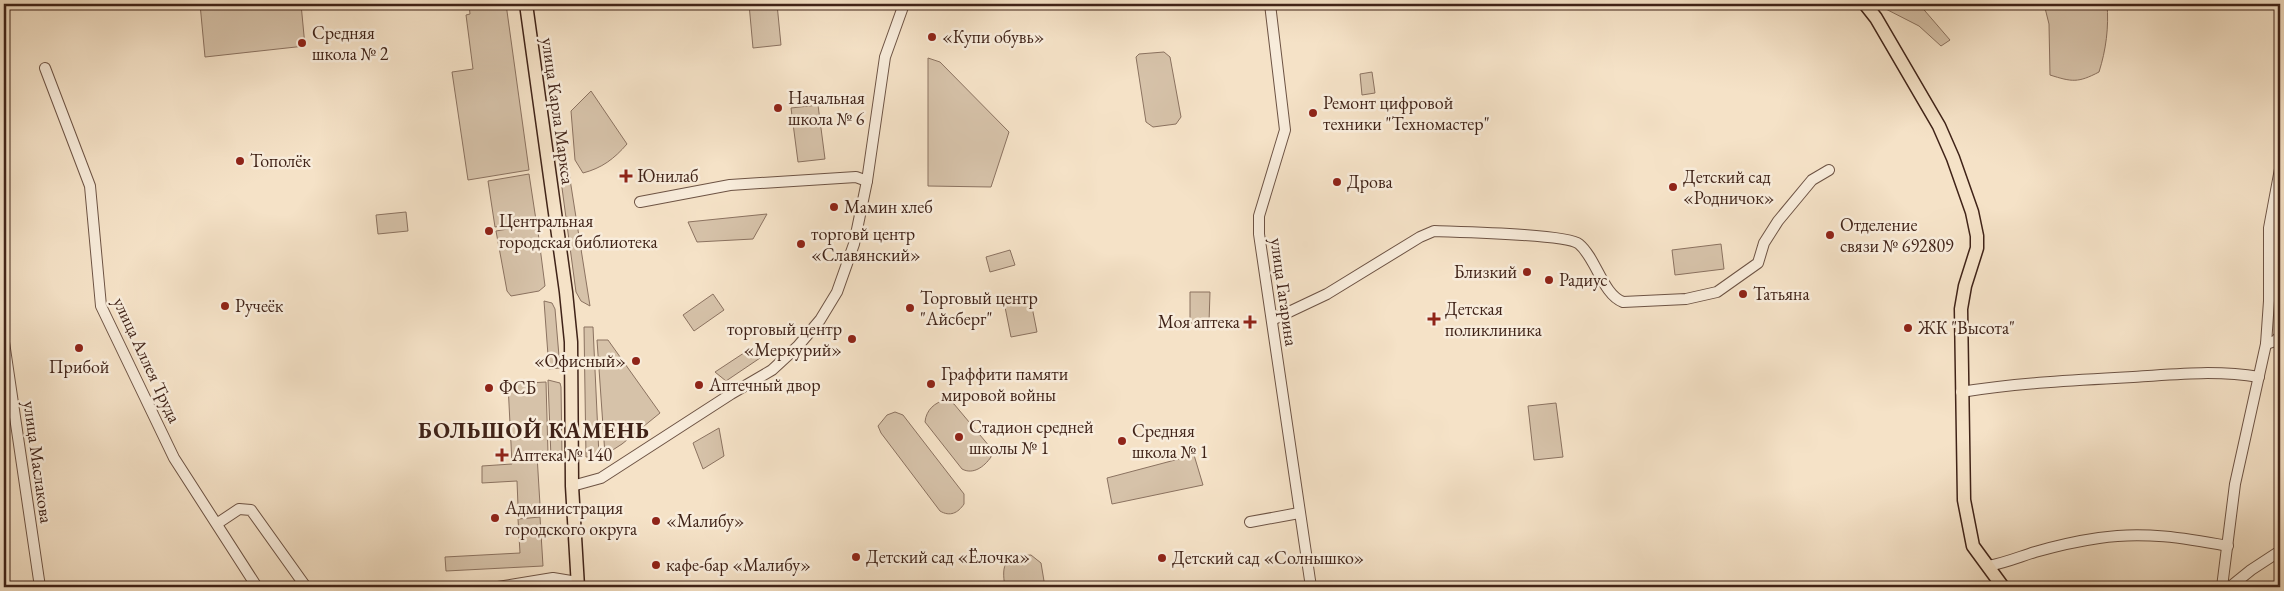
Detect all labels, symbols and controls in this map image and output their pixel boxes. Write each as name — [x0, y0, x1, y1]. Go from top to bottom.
place label: Средняя школа № 2 — [312, 21, 389, 65]
place label: «Купи обувь» — [942, 25, 1044, 48]
marker: «Купи обувь» — [926, 31, 938, 43]
street label: улица Карла Маркса — [537, 36, 580, 187]
marker: Средняя школа № 2 — [296, 37, 308, 49]
place label: Начальная школа № 6 — [788, 86, 865, 130]
place label: Ремонт цифровой техники "Техномастер" — [1323, 91, 1490, 135]
marker: Начальная школа № 6 — [772, 102, 784, 114]
marker: Ремонт цифровой техники "Техномастер" — [1307, 107, 1319, 119]
place label: Тополёк — [250, 149, 311, 172]
marker: Тополёк — [234, 155, 246, 167]
place label: Юнилаб — [637, 164, 698, 187]
place label: Детский сад «Родничок» — [1683, 165, 1775, 209]
marker: Юнилаб — [619, 169, 633, 183]
place label: Дрова — [1347, 170, 1394, 193]
marker: Дрова — [1331, 176, 1343, 188]
marker: Детский сад «Родничок» — [1667, 181, 1679, 193]
place label: Мамин хлеб — [844, 195, 933, 218]
marker: Мамин хлеб — [828, 201, 840, 213]
place label: Центральная городская библиотека — [499, 209, 658, 253]
place label: Отделение связи № 692809 — [1840, 213, 1954, 257]
place label: торговй центр «Славянский» — [811, 222, 921, 266]
marker: Центральная городская библиотека — [483, 225, 495, 237]
marker: Отделение связи № 692809 — [1824, 229, 1836, 241]
street label: улица Гагарина — [1266, 236, 1304, 348]
marker: торговй центр «Славянский» — [795, 238, 807, 250]
place label: Близкий — [1454, 260, 1517, 283]
marker: Близкий — [1521, 266, 1533, 278]
place label: Радиус — [1559, 268, 1608, 291]
marker: Радиус — [1543, 274, 1555, 286]
place label: Татьяна — [1753, 282, 1810, 305]
place label: Торговый центр "Айсберг" — [920, 286, 1038, 330]
marker: Татьяна — [1737, 288, 1749, 300]
street label: улица Аллея Труда — [108, 293, 187, 427]
place label: Ручеёк — [235, 294, 284, 317]
place label: Детская поликлиника — [1445, 297, 1543, 341]
marker: Ручеёк — [219, 300, 231, 312]
marker: Торговый центр "Айсберг" — [904, 302, 916, 314]
place label: Моя аптека — [1158, 310, 1241, 333]
marker: Детская поликлиника — [1427, 312, 1441, 326]
marker: Моя аптека — [1244, 316, 1256, 328]
place label: ЖК "Высота" — [1917, 316, 2015, 339]
place label: торговый центр «Меркурий» — [727, 317, 842, 361]
marker: ЖК "Высота" — [1902, 322, 1914, 334]
marker: торговый центр «Меркурий» — [846, 333, 858, 345]
marker: Прибой — [73, 342, 85, 354]
place label: «Офисный» — [534, 349, 626, 372]
place label: Прибой — [49, 355, 110, 378]
marker: «Офисный» — [630, 355, 642, 367]
place label: Граффити памяти мировой войны — [941, 362, 1069, 406]
place label: Аптечный двор — [708, 373, 821, 396]
place label: ФСБ — [499, 376, 536, 399]
marker: Граффити памяти мировой войны — [925, 378, 937, 390]
marker: Аптечный двор — [693, 379, 705, 391]
marker: ФСБ — [483, 382, 495, 394]
street label: улица Маслакова — [19, 399, 59, 525]
place label: Стадион средней школы № 1 — [969, 415, 1094, 459]
district label: БОЛЬШОЙ КАМЕНЬ — [418, 416, 650, 445]
place label: Средняя школа № 1 — [1132, 419, 1208, 463]
marker: Стадион средней школы № 1 — [953, 431, 965, 443]
marker: Средняя школа № 1 — [1116, 435, 1128, 447]
place label: Аптека № 140 — [511, 443, 613, 466]
marker: Аптека № 140 — [496, 449, 508, 461]
place label: Администрация городского округа — [504, 496, 638, 540]
place label: «Малибу» — [666, 509, 745, 532]
marker: Администрация городского округа — [489, 512, 501, 524]
marker: «Малибу» — [650, 515, 662, 527]
place label: Детский сад «Ёлочка» — [866, 545, 1030, 568]
place label: Детский сад «Солнышко» — [1172, 546, 1364, 569]
marker: Детский сад «Ёлочка» — [850, 551, 862, 563]
marker: Детский сад «Солнышко» — [1156, 552, 1168, 564]
place label: кафе-бар «Малибу» — [666, 553, 811, 576]
marker: кафе-бар «Малибу» — [650, 559, 662, 571]

